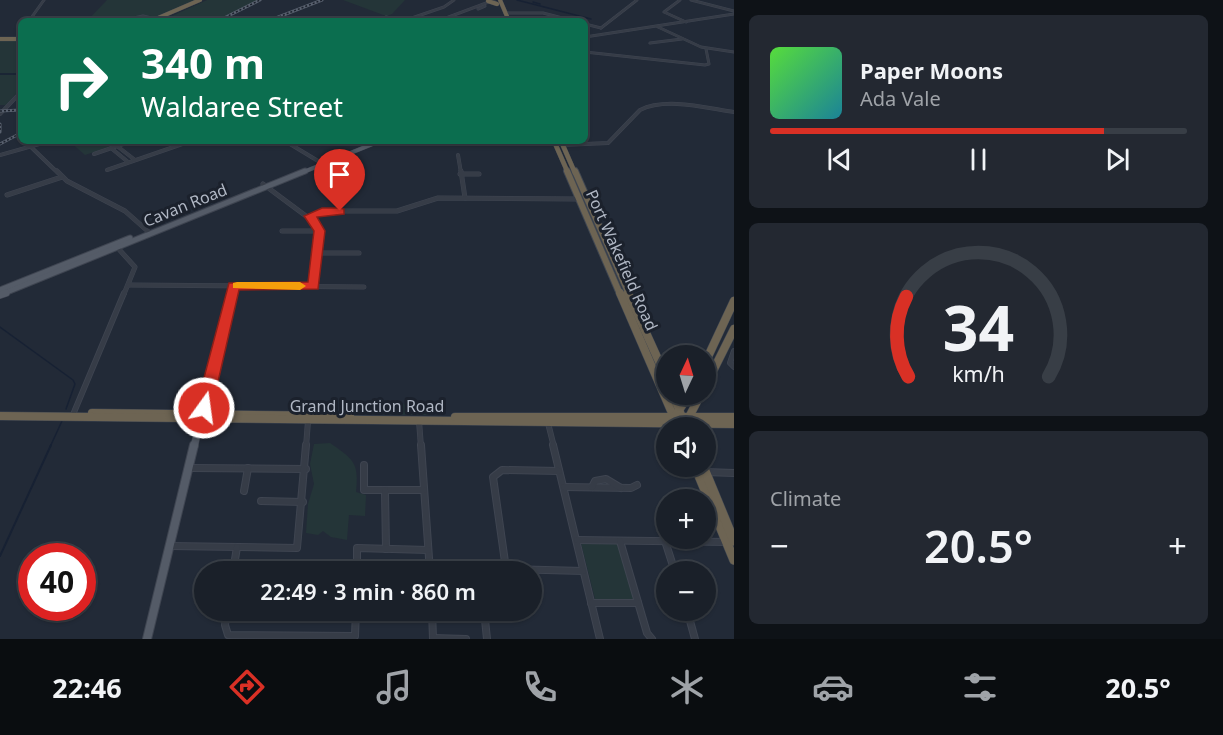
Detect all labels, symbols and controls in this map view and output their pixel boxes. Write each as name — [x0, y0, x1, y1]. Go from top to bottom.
text: 340 m — [141, 34, 265, 91]
icon: right — [42, 42, 120, 120]
text: Paper Moons — [860, 55, 1003, 85]
text: Ada Vale — [860, 85, 941, 112]
text: Waldaree Street — [141, 88, 343, 125]
icon: previous — [823, 143, 856, 176]
icon: pause — [962, 143, 995, 176]
icon: next — [1101, 143, 1134, 176]
pin — [314, 149, 365, 211]
icon: arrive — [323, 158, 356, 191]
street label: Cavan Road — [140, 178, 230, 232]
street label: Port Wakefield Road — [581, 186, 663, 334]
text: 34 — [943, 284, 1014, 369]
north arrow — [656, 345, 716, 405]
map controls — [656, 345, 716, 621]
text: km/h — [952, 359, 1005, 388]
position arrow — [172, 376, 236, 440]
street label: Grand Junction Road — [290, 395, 444, 417]
button: sound — [656, 417, 716, 477]
text: Climate — [770, 485, 841, 512]
button: + — [656, 489, 716, 549]
text: 20.5° — [924, 515, 1033, 576]
text: − — [770, 523, 789, 568]
text: + — [1168, 523, 1187, 568]
speed limit sign: 40 — [18, 543, 96, 621]
button: − — [656, 561, 716, 621]
text: 22:49 · 3 min · 860 m — [260, 576, 476, 606]
icon: directions — [226, 666, 268, 708]
icon: music — [373, 666, 415, 708]
icon: phone — [519, 666, 561, 708]
icon: climate — [666, 666, 708, 708]
icon: car — [812, 666, 854, 708]
icon: filters — [959, 666, 1001, 708]
text: 22:46 — [52, 669, 122, 706]
text: 20.5° — [1105, 669, 1171, 706]

